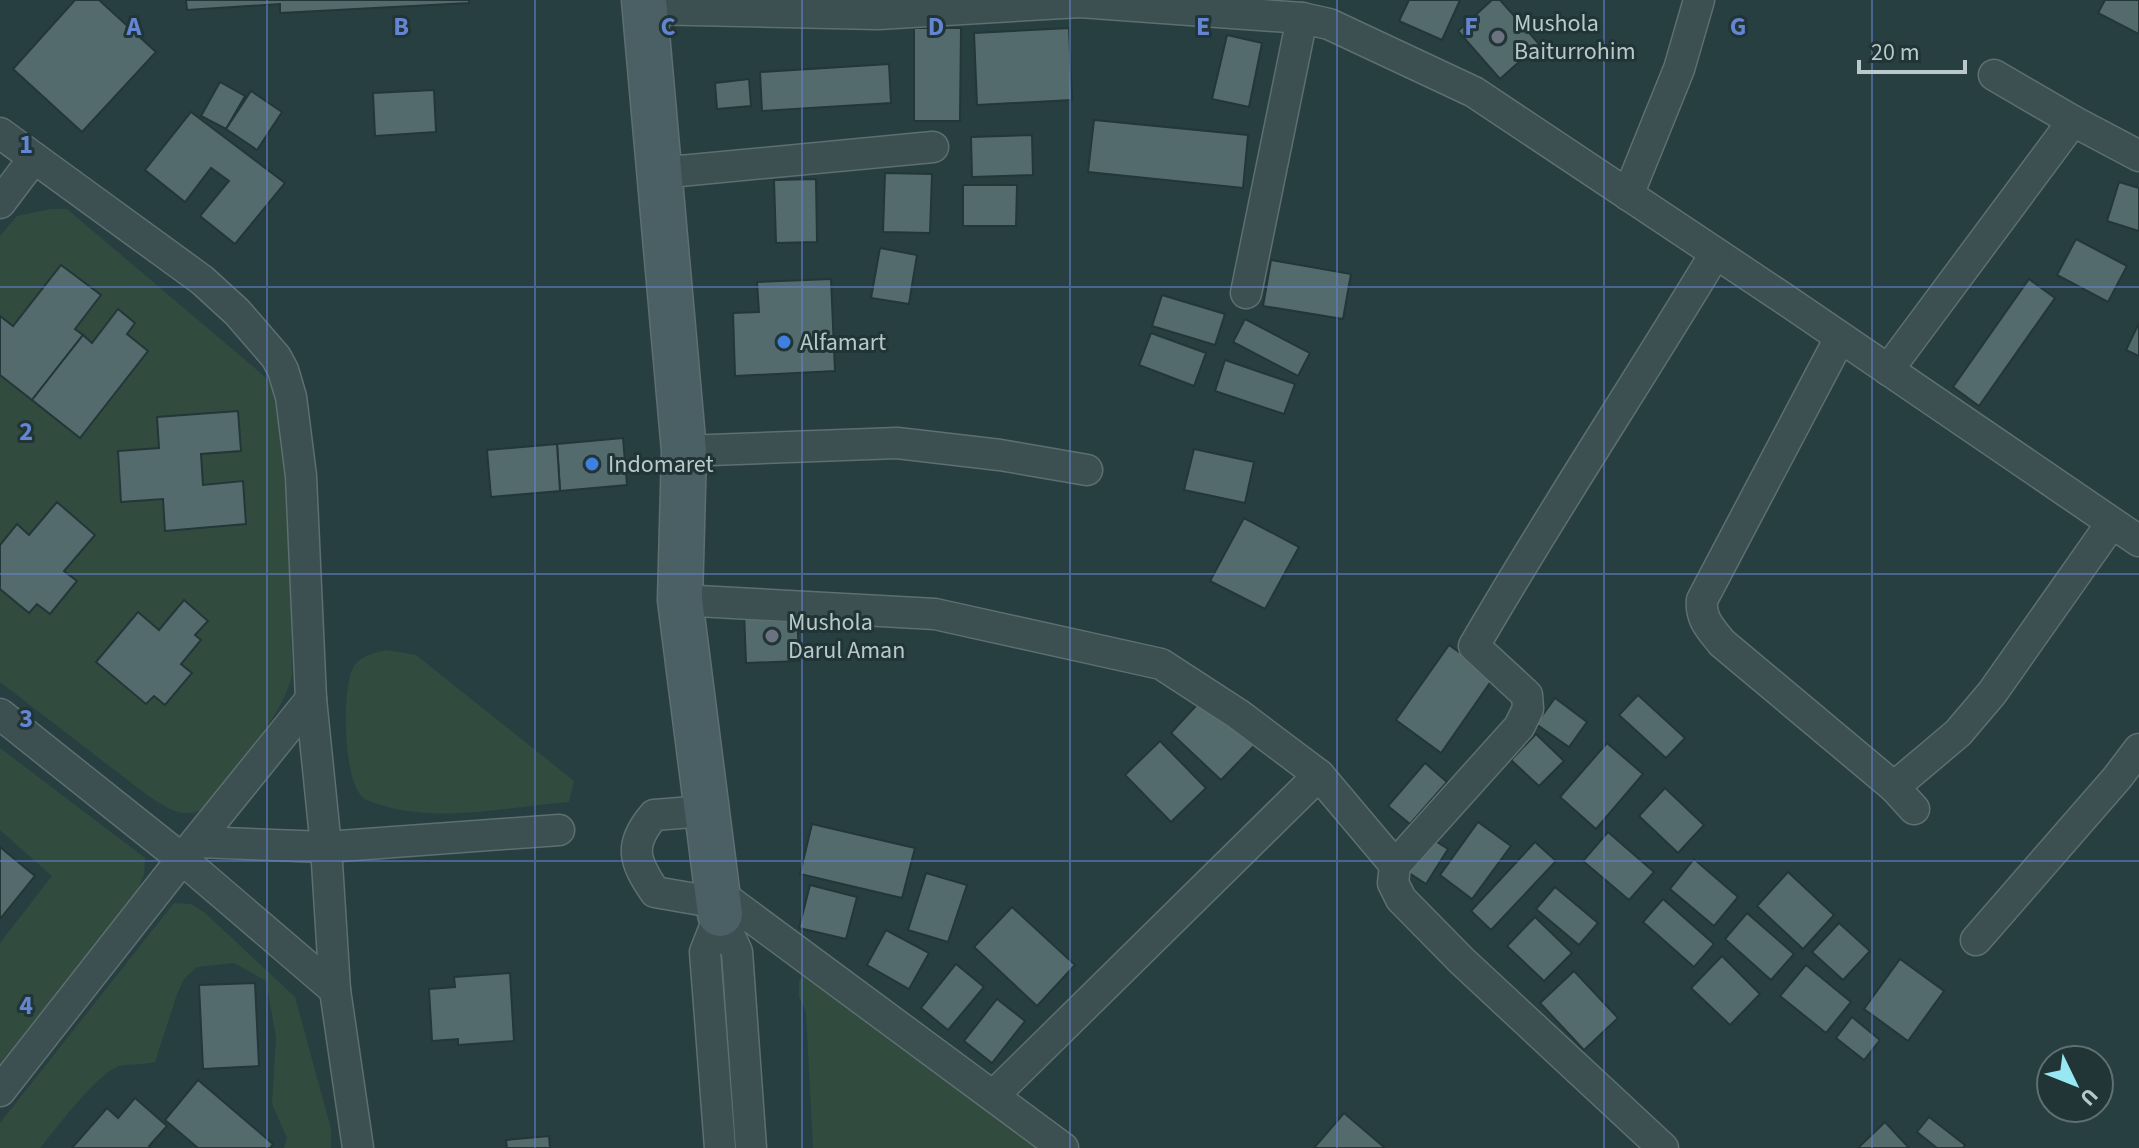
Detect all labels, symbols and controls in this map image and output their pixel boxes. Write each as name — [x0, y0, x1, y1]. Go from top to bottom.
place label: Mushola Baiturrohim — [1514, 6, 1636, 69]
text: A — [126, 8, 143, 45]
text: B — [393, 8, 409, 45]
text: C — [660, 8, 676, 45]
text: D — [928, 8, 944, 45]
text: E — [1196, 8, 1210, 45]
text: F — [1464, 8, 1478, 45]
text: G — [1730, 8, 1746, 45]
scale bar — [1859, 24, 1965, 74]
marker: Mushola Baiturrohim — [1489, 28, 1507, 46]
text: 20 m — [1871, 35, 1920, 70]
text: 1 — [19, 126, 33, 163]
place label: Alfamart — [800, 325, 886, 360]
marker: Alfamart — [775, 333, 793, 351]
text: 2 — [19, 413, 33, 450]
place label: Indomaret — [608, 447, 714, 482]
marker: Indomaret — [583, 455, 601, 473]
place label: Mushola Darul Aman — [788, 605, 905, 668]
marker: Mushola Darul Aman — [763, 627, 781, 645]
text: 3 — [19, 700, 33, 737]
text: 4 — [19, 987, 33, 1024]
north arrow — [2035, 1044, 2115, 1124]
text: U — [2072, 1081, 2106, 1113]

